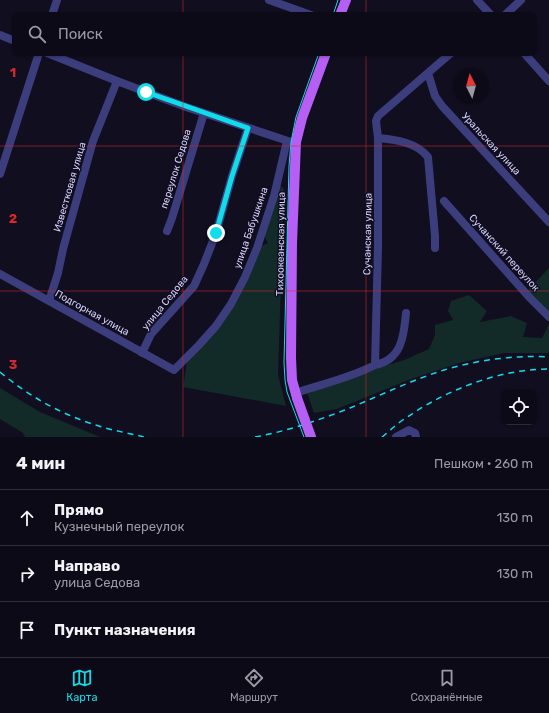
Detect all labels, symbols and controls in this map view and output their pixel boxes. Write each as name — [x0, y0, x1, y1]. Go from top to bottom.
search box — [12, 12, 537, 56]
icon: search — [26, 23, 48, 45]
text: Поиск — [58, 25, 103, 43]
text: 1 — [10, 65, 16, 80]
north arrow — [453, 68, 489, 104]
route start — [137, 83, 155, 101]
street label: Уральская улица — [459, 110, 523, 178]
street label: переулок Седова — [158, 128, 194, 210]
street label: Известковая улица — [51, 141, 89, 233]
street label: улица Бабушкина — [231, 186, 271, 270]
street label: Тихоокеанская улица — [274, 192, 288, 296]
street label: Сучанская улица — [361, 193, 375, 275]
text: 2 — [9, 211, 17, 226]
street label: Сучанский переулок — [466, 212, 542, 295]
route end — [207, 224, 225, 242]
street label: улица Седова — [139, 273, 191, 333]
street label: Подгорная улица — [53, 288, 131, 338]
text: 3 — [9, 357, 18, 372]
map controls — [501, 389, 537, 425]
button: locate — [501, 389, 537, 425]
text: 4 мин — [16, 453, 65, 473]
text: Пешком · 260 m — [434, 456, 533, 471]
text: Прямо — [54, 501, 104, 519]
icon: ahead — [16, 507, 38, 529]
text: 130 m — [497, 510, 533, 525]
text: Кузнечный переулок — [54, 519, 184, 534]
text: Направо — [54, 557, 120, 575]
icon: right — [16, 563, 38, 585]
text: 130 m — [497, 566, 533, 581]
text: улица Седова — [54, 575, 140, 590]
icon: arrive — [16, 619, 38, 641]
text: Пункт назначения — [54, 621, 196, 639]
tab: Карта — [66, 667, 98, 704]
tab: Маршрут — [230, 667, 278, 704]
tab: Сохранённые — [410, 667, 483, 704]

